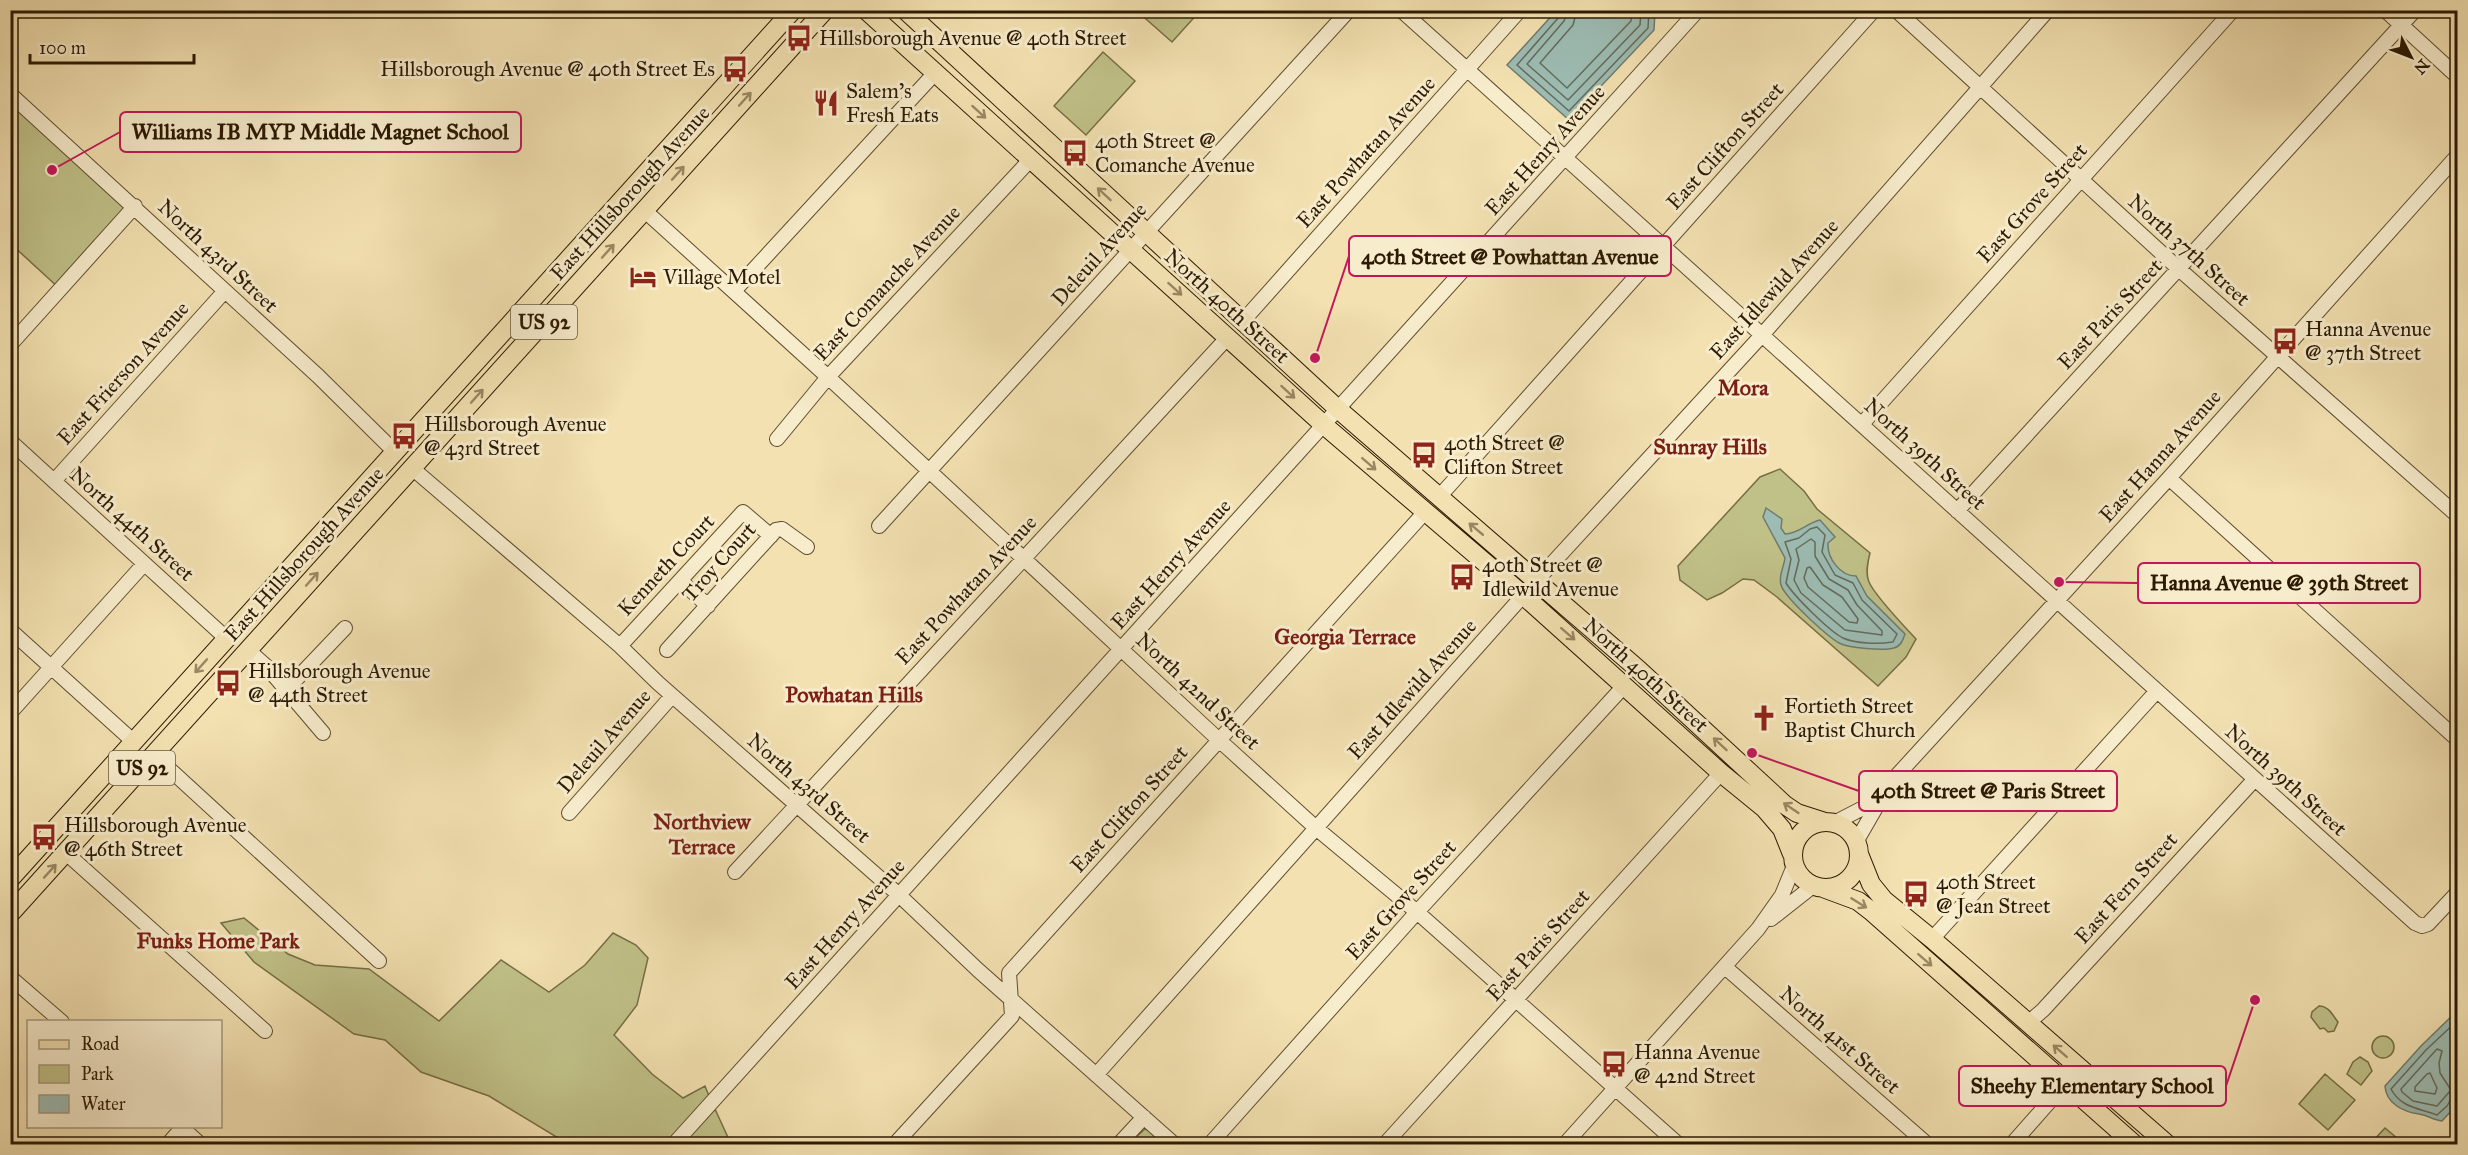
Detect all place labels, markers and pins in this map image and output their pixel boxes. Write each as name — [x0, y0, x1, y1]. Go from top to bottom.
bus stop icon: Hillsborough Avenue @ 40th Street — [784, 23, 814, 53]
place label: Hillsborough Avenue @ 40th Street — [819, 25, 1127, 51]
bus stop icon: Hillsborough Avenue @ 40th Street Es — [720, 54, 750, 84]
place label: Hillsborough Avenue @ 40th Street Es — [380, 56, 715, 82]
place label: Salem’s Fresh Eats — [846, 78, 939, 128]
restaurant icon: Salem’s Fresh Eats — [811, 88, 841, 118]
callout: Williams IB MYP Middle Magnet School — [120, 112, 521, 152]
place label: 40th Street @ Comanche Avenue — [1095, 128, 1255, 178]
bus stop icon: 40th Street @ Comanche Avenue — [1060, 138, 1090, 168]
callout: 40th Street @ Powhattan Avenue — [1349, 236, 1671, 276]
hotel icon: Village Motel — [628, 262, 658, 292]
place label: Village Motel — [662, 264, 781, 290]
place label: Hanna Avenue @ 37th Street — [2305, 316, 2431, 366]
bus stop icon: Hanna Avenue @ 37th Street — [2270, 326, 2300, 356]
place label: Hillsborough Avenue @ 43rd Street — [424, 411, 607, 461]
bus stop icon: Hillsborough Avenue @ 43rd Street — [389, 421, 419, 451]
place label: 40th Street @ Clifton Street — [1444, 430, 1564, 480]
bus stop icon: 40th Street @ Clifton Street — [1409, 440, 1439, 470]
place label: 40th Street @ Idlewild Avenue — [1482, 552, 1619, 602]
bus stop icon: 40th Street @ Idlewild Avenue — [1447, 562, 1477, 592]
callout: Hanna Avenue @ 39th Street — [2138, 563, 2420, 603]
place label: Hillsborough Avenue @ 44th Street — [248, 658, 431, 708]
bus stop icon: Hillsborough Avenue @ 44th Street — [213, 668, 243, 698]
place label: Fortieth Street Baptist Church — [1784, 693, 1916, 743]
church icon: Fortieth Street Baptist Church — [1749, 703, 1779, 733]
callout: 40th Street @ Paris Street — [1859, 771, 2117, 811]
place label: Hillsborough Avenue @ 46th Street — [64, 812, 247, 862]
bus stop icon: Hillsborough Avenue @ 46th Street — [29, 822, 59, 852]
place label: 40th Street @ Jean Street — [1936, 869, 2051, 919]
bus stop icon: 40th Street @ Jean Street — [1901, 879, 1931, 909]
place label: Hanna Avenue @ 42nd Street — [1634, 1039, 1760, 1089]
bus stop icon: Hanna Avenue @ 42nd Street — [1599, 1049, 1629, 1079]
callout: Sheehy Elementary School — [1959, 1066, 2226, 1106]

